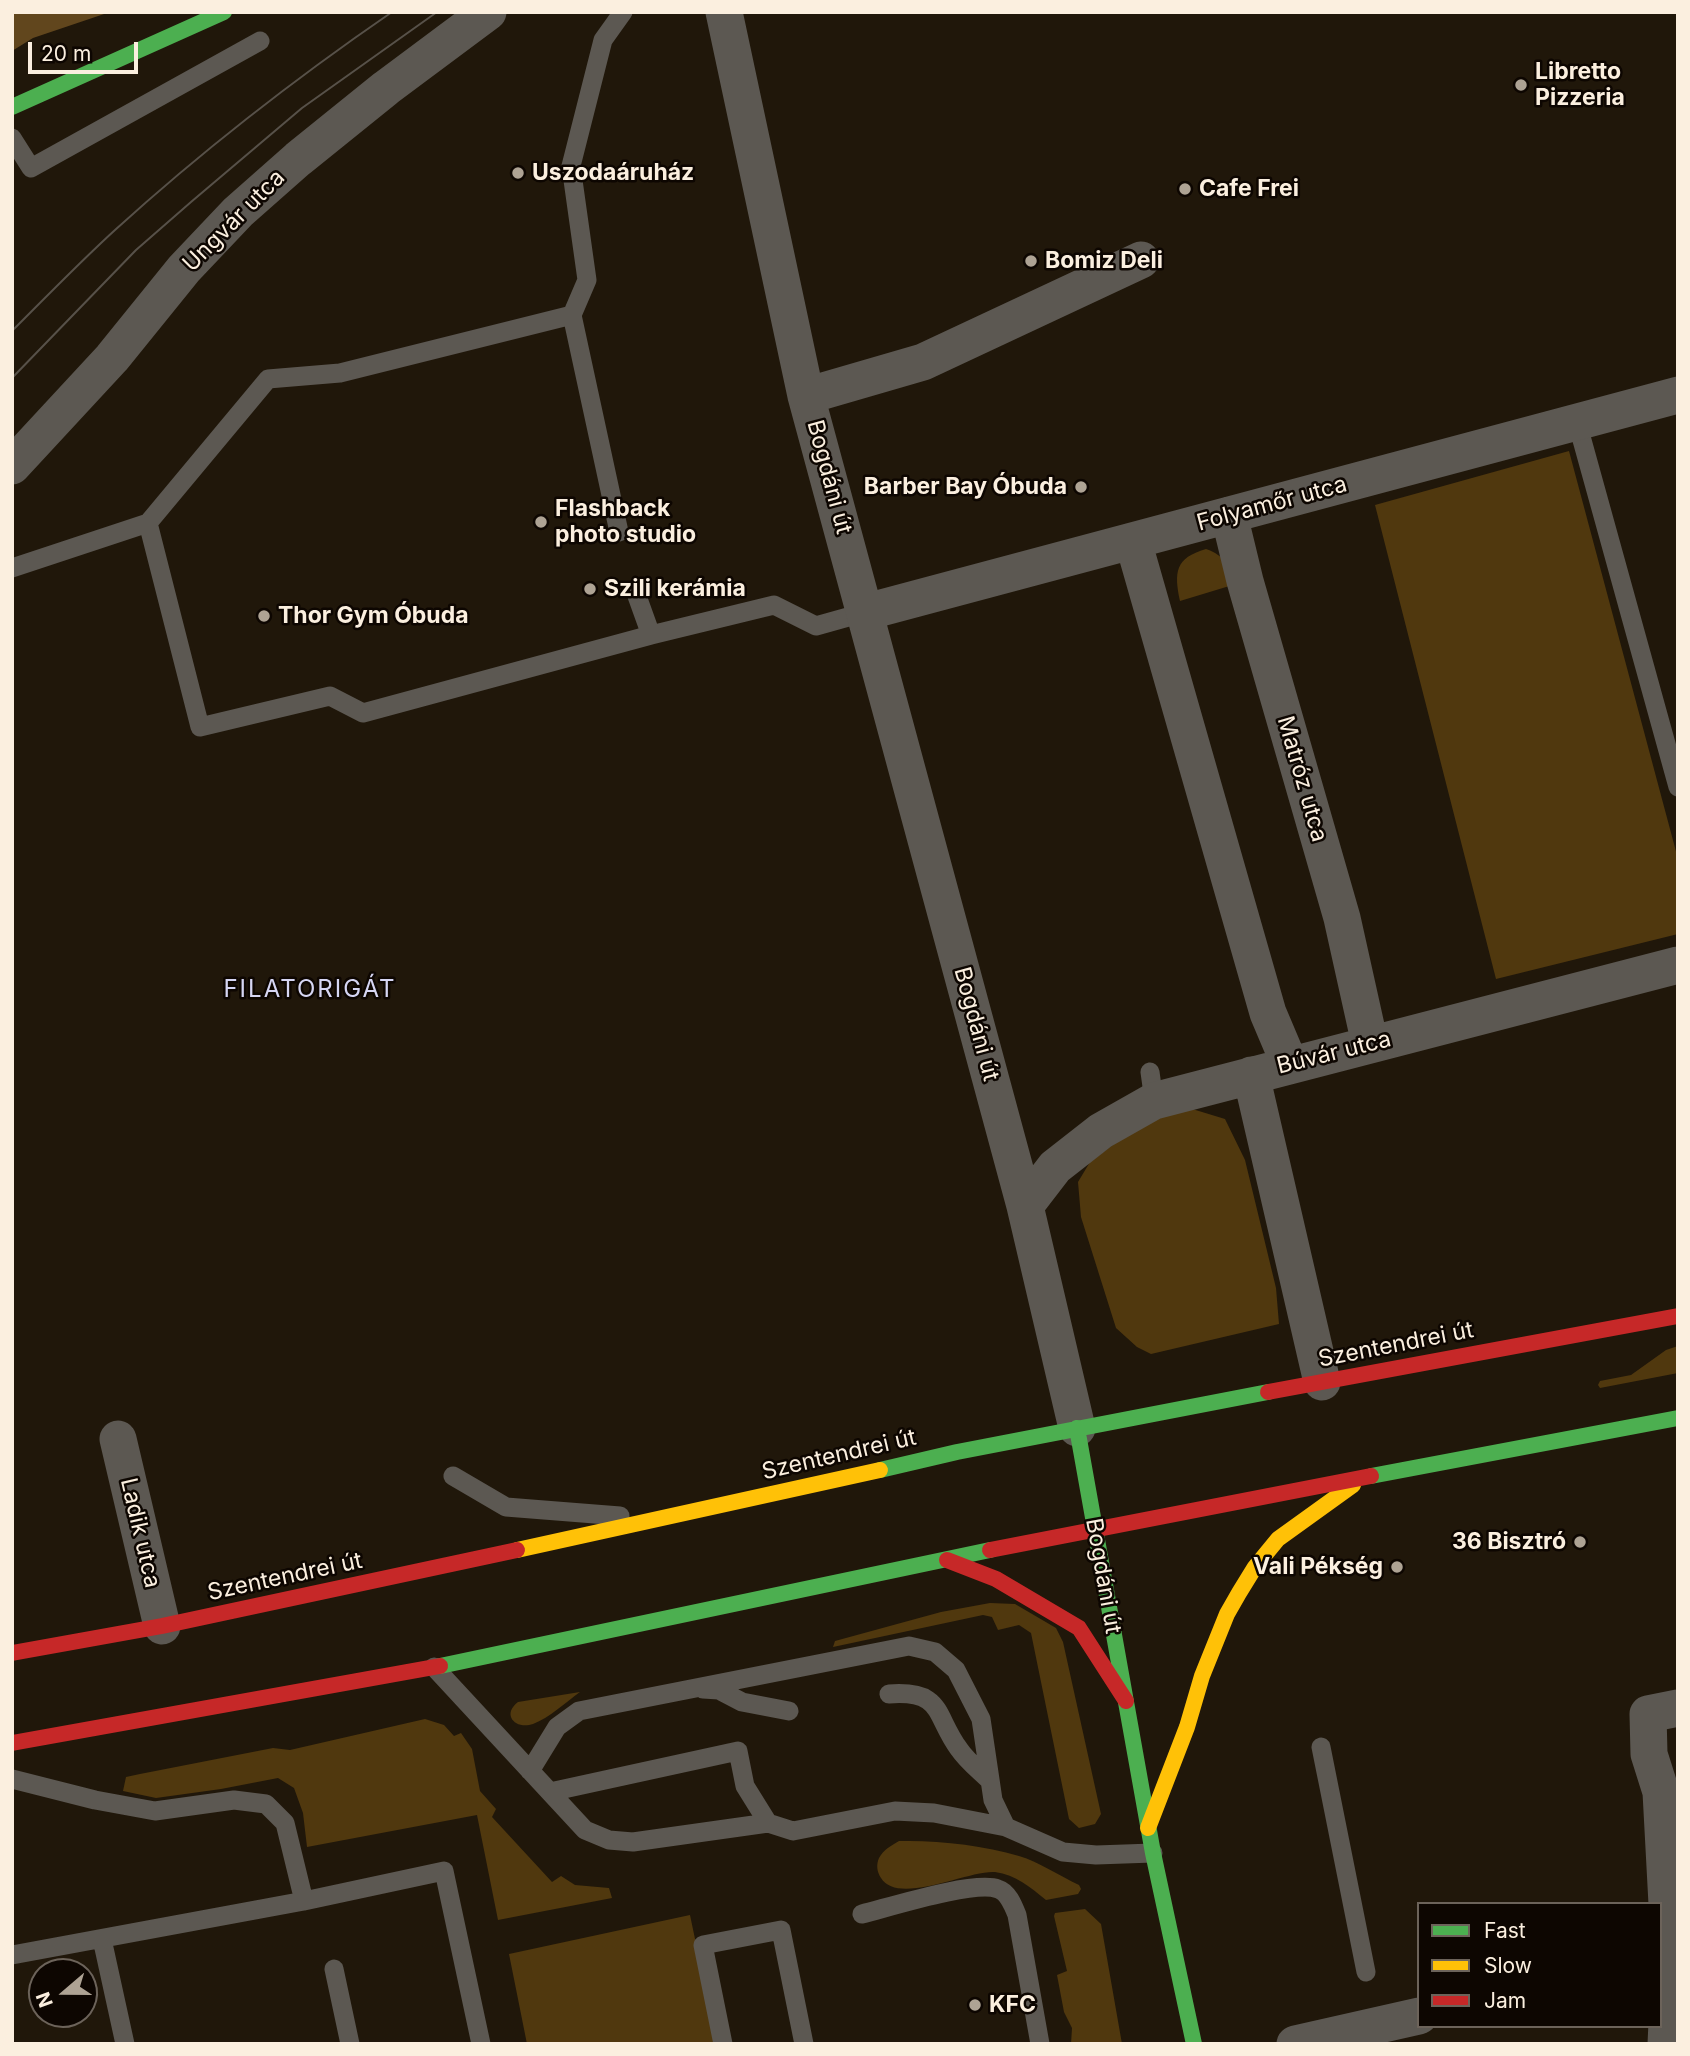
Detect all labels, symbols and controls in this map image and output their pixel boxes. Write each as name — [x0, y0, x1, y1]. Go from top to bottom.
scale bar — [32, 28, 142, 72]
text: 20 m — [41, 41, 91, 66]
place label: Libretto Pizzeria — [1535, 58, 1625, 112]
marker: Libretto Pizzeria — [1513, 77, 1529, 93]
place label: Uszodaáruház — [532, 159, 694, 187]
street label: Ungvár utca — [177, 164, 291, 278]
marker: Uszodaáruház — [510, 165, 526, 181]
place label: Cafe Frei — [1199, 175, 1299, 203]
marker: Cafe Frei — [1177, 181, 1193, 197]
place label: Bomiz Deli — [1045, 247, 1163, 275]
marker: Bomiz Deli — [1023, 253, 1039, 269]
street label: Bogdáni út — [801, 417, 857, 537]
street label: Folyamőr utca — [1194, 471, 1350, 537]
place label: Barber Bay Óbuda — [864, 473, 1067, 501]
marker: Barber Bay Óbuda — [1073, 479, 1089, 495]
place label: Flashback photo studio — [555, 495, 696, 549]
marker: Flashback photo studio — [533, 514, 549, 530]
place label: Szili kerámia — [604, 575, 746, 603]
marker: Szili kerámia — [582, 581, 598, 597]
place label: Thor Gym Óbuda — [278, 602, 469, 630]
marker: Thor Gym Óbuda — [256, 608, 272, 624]
street label: Matróz utca — [1271, 713, 1333, 845]
street label: Bogdáni út — [948, 964, 1004, 1084]
district label: FILATORIGÁT — [225, 976, 395, 1004]
street label: Búvár utca — [1274, 1025, 1394, 1081]
street label: Szentendrei út — [1316, 1316, 1476, 1374]
street label: Szentendrei út — [759, 1424, 919, 1486]
street label: Ladik utca — [114, 1475, 166, 1591]
street label: Bogdáni út — [1079, 1516, 1127, 1636]
place label: 36 Bisztró — [1452, 1528, 1566, 1556]
marker: 36 Bisztró — [1572, 1534, 1588, 1550]
street label: Szentendrei út — [205, 1547, 365, 1607]
place label: Vali Pékség — [1253, 1553, 1383, 1581]
marker: Vali Pékség — [1389, 1559, 1405, 1575]
legend — [1417, 1902, 1662, 2028]
text: Fast — [1484, 1918, 1526, 1943]
text: Slow — [1484, 1953, 1532, 1978]
north arrow — [28, 1958, 98, 2028]
text: Jam — [1484, 1988, 1526, 2013]
text: N — [31, 1989, 58, 2010]
place label: KFC — [989, 1991, 1036, 2019]
marker: KFC — [967, 1997, 983, 2013]

